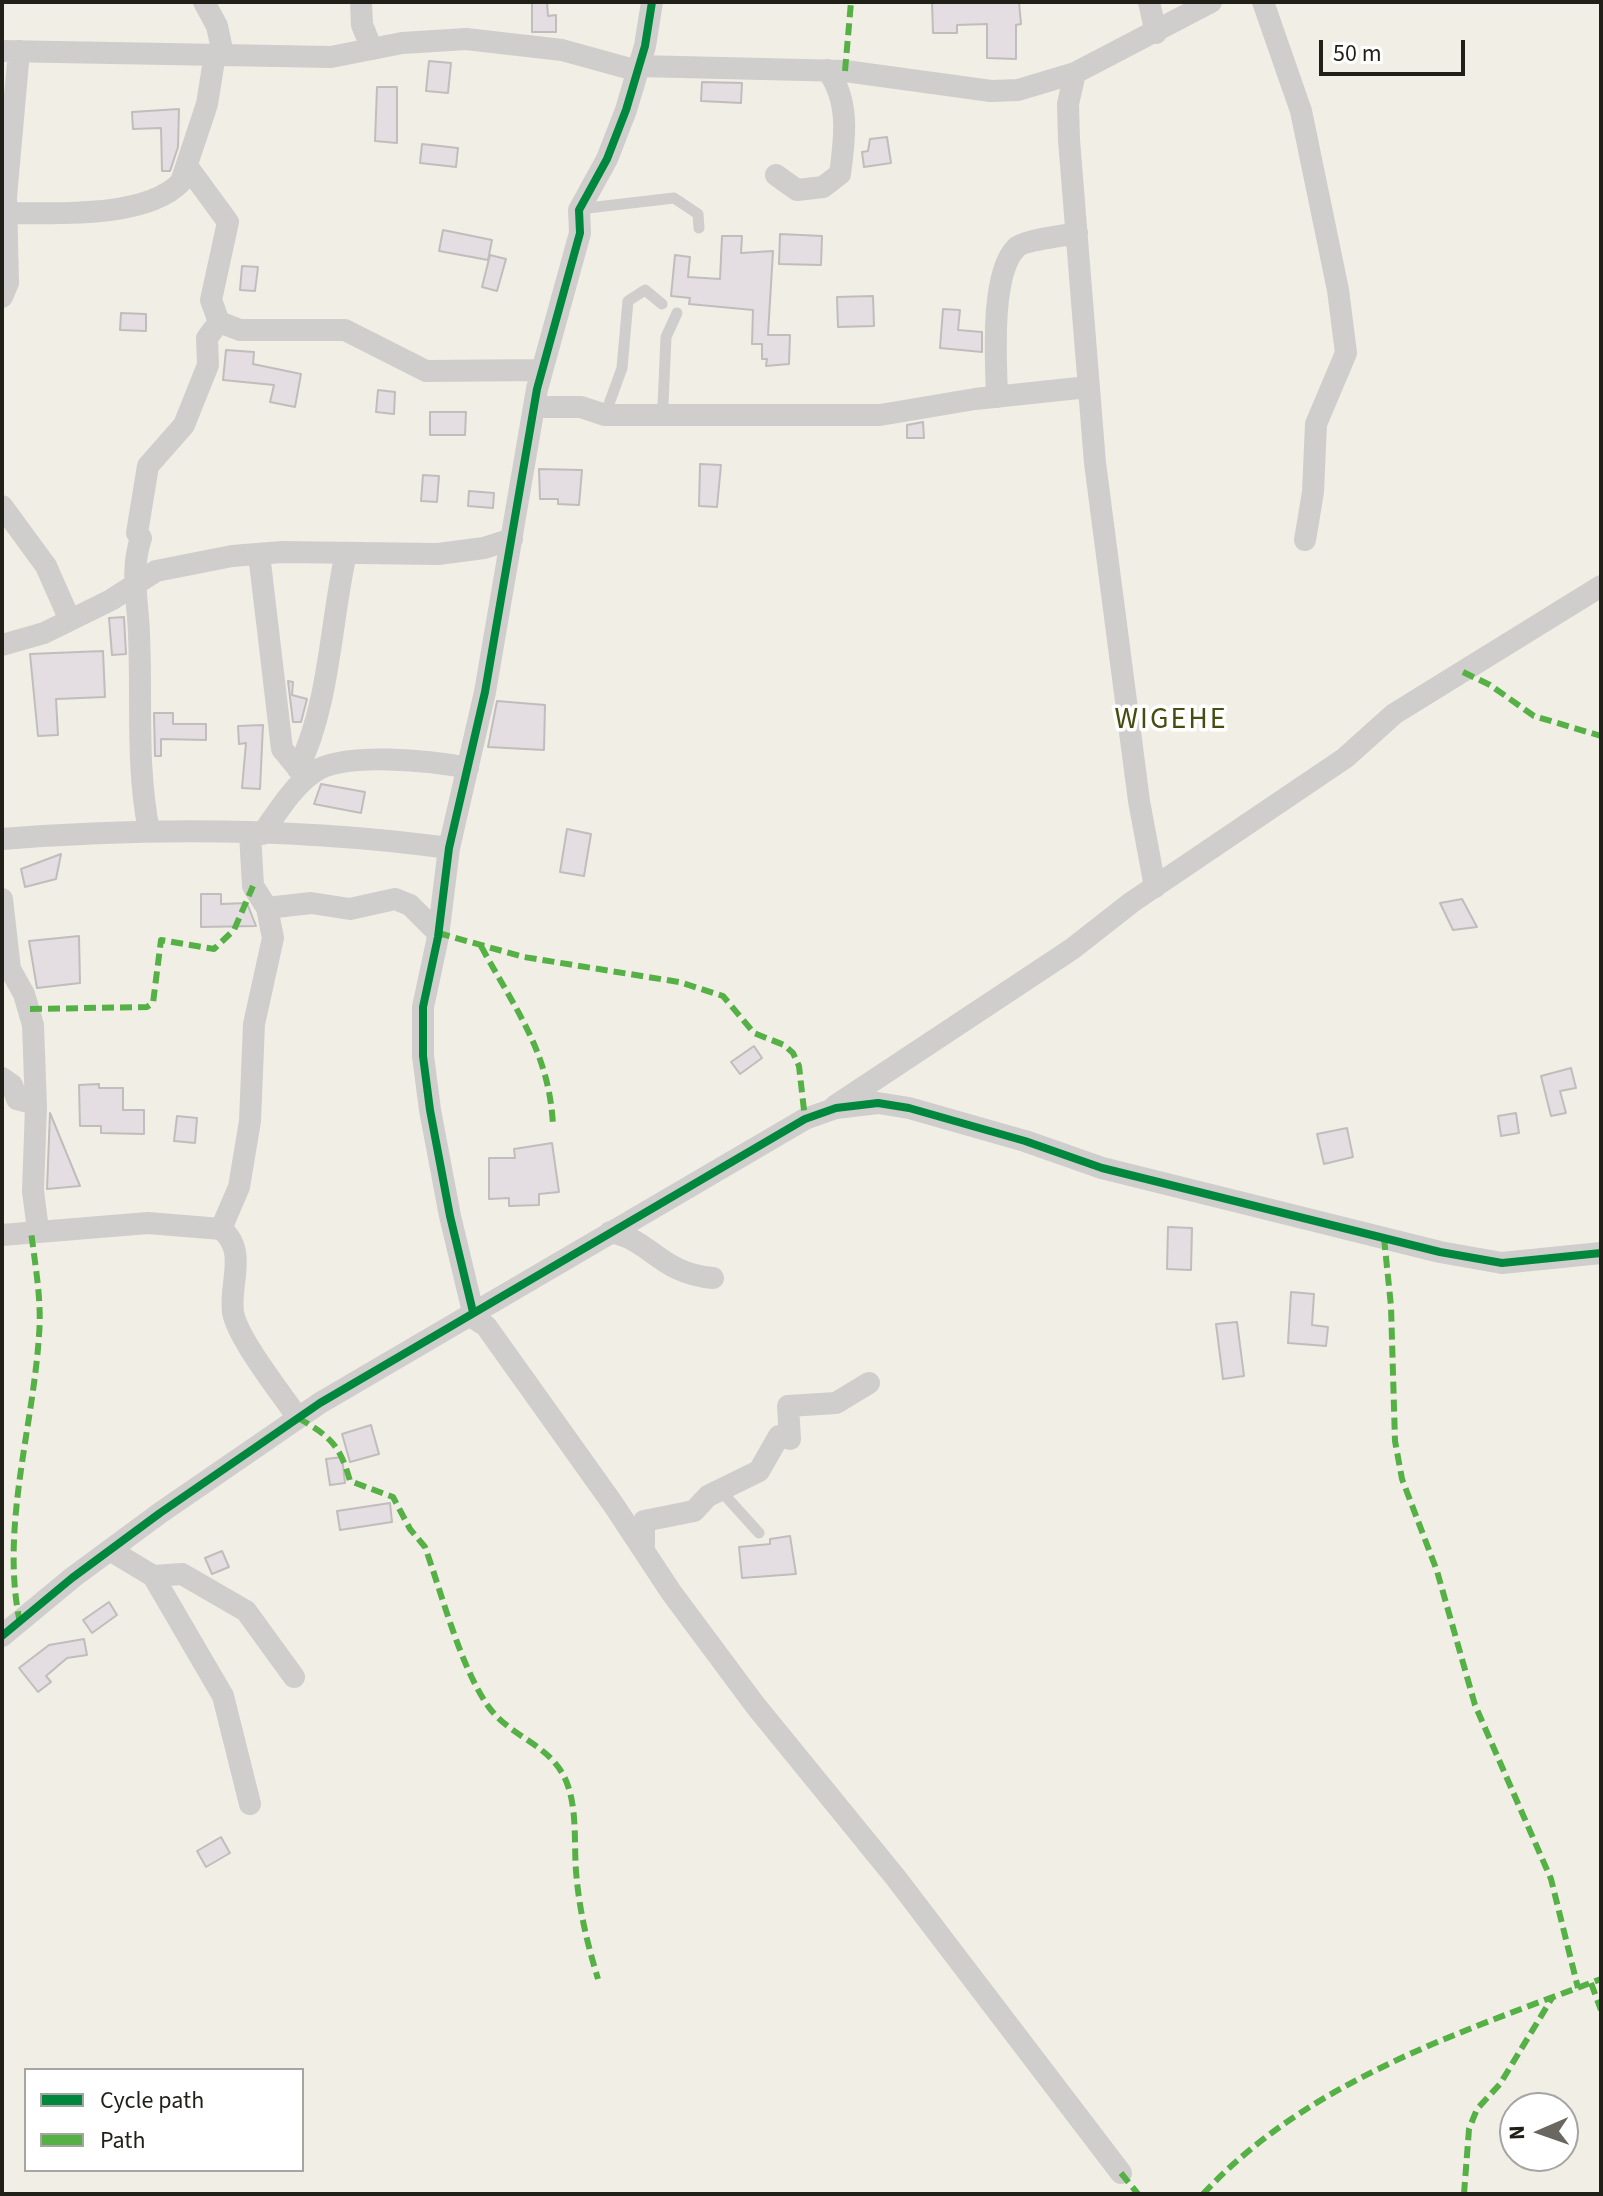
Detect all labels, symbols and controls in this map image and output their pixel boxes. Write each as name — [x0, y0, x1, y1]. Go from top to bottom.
scale bar — [1323, 24, 1469, 74]
text: 50 m — [1333, 36, 1382, 71]
district label: WIGEHE — [1114, 703, 1228, 739]
legend — [24, 2068, 304, 2172]
text: Cycle path — [100, 2083, 204, 2118]
north arrow — [1499, 2092, 1579, 2172]
text: Path — [100, 2123, 146, 2158]
text: N — [1501, 2125, 1533, 2141]

